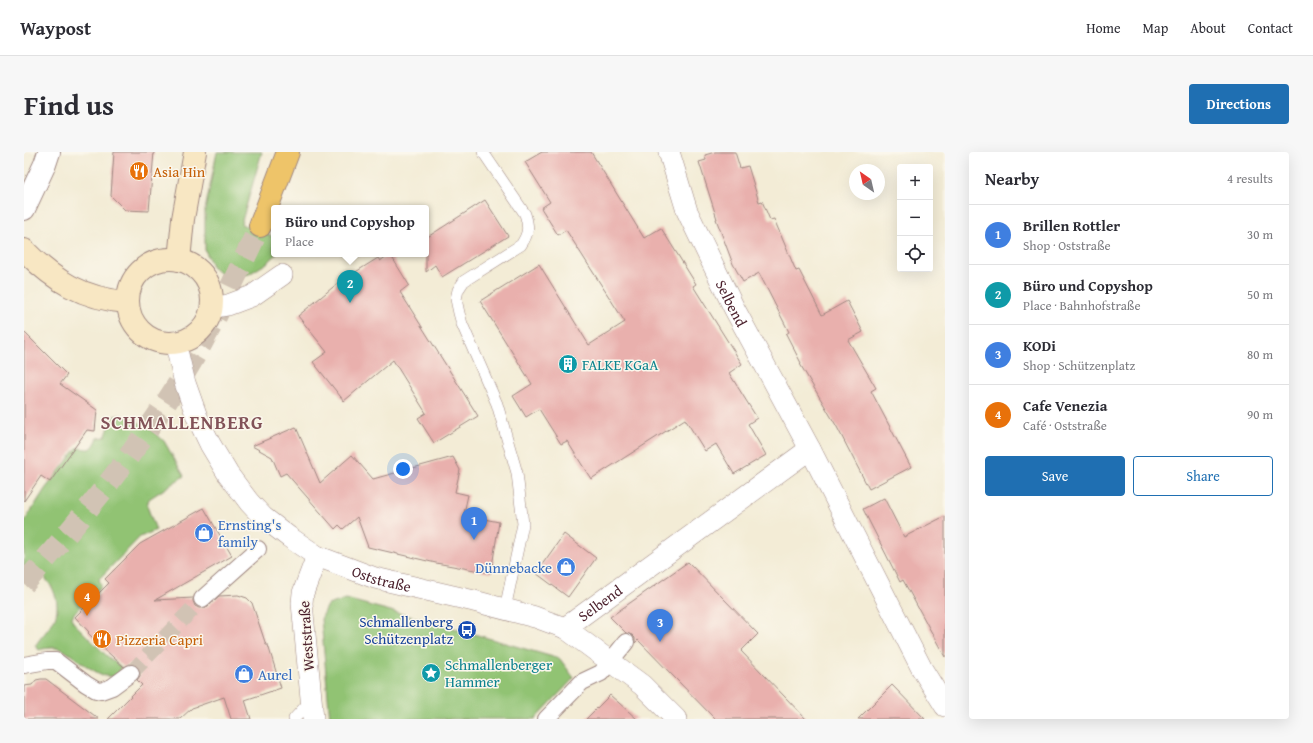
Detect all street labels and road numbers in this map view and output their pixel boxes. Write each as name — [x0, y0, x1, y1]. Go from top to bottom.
street label: Selbend — [711, 276, 752, 330]
street label: Oststraße — [349, 560, 413, 597]
street label: Selbend — [573, 579, 626, 626]
street label: Weststraße — [293, 600, 319, 672]

